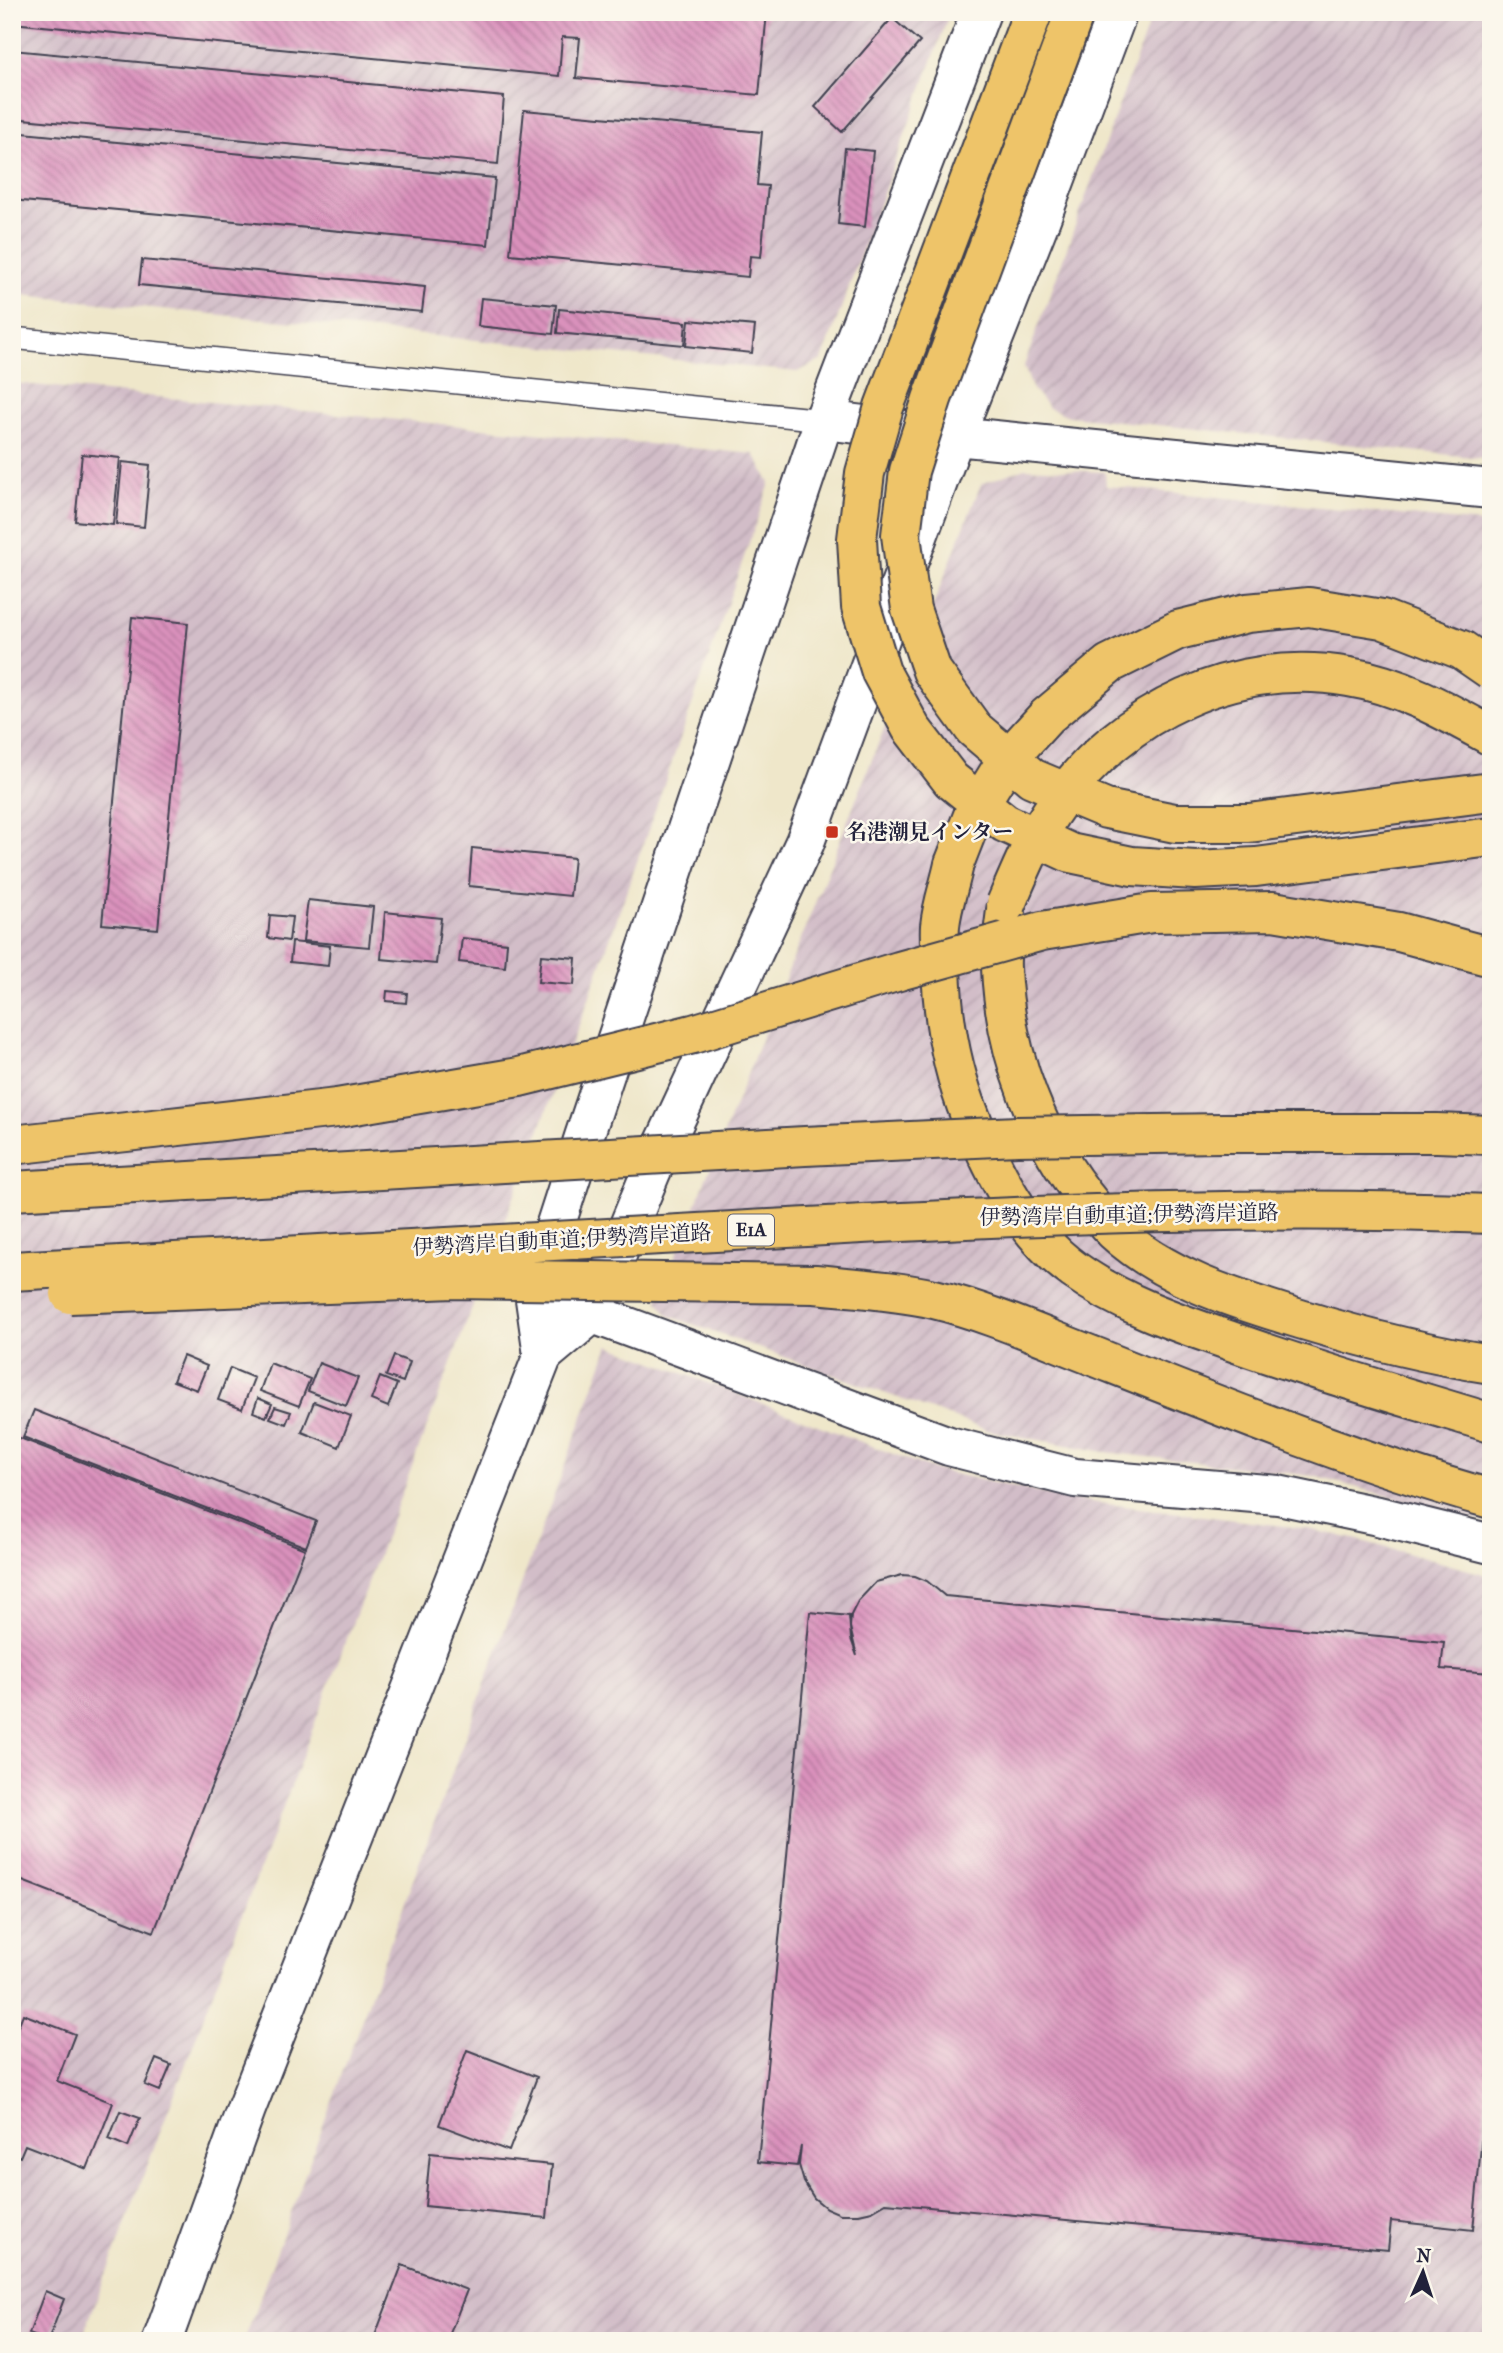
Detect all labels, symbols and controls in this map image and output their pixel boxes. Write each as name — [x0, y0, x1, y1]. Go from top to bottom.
place label: 名港潮見インター — [846, 820, 1013, 844]
marker: 名港潮見インター — [824, 824, 840, 840]
street label: 伊勢湾岸自動車道;伊勢湾岸道路 — [979, 1200, 1279, 1230]
road number: E1A — [728, 1214, 774, 1246]
street label: 伊勢湾岸自動車道;伊勢湾岸道路 — [412, 1220, 712, 1260]
north arrow — [1388, 2238, 1458, 2308]
text: N — [1416, 2245, 1432, 2267]

